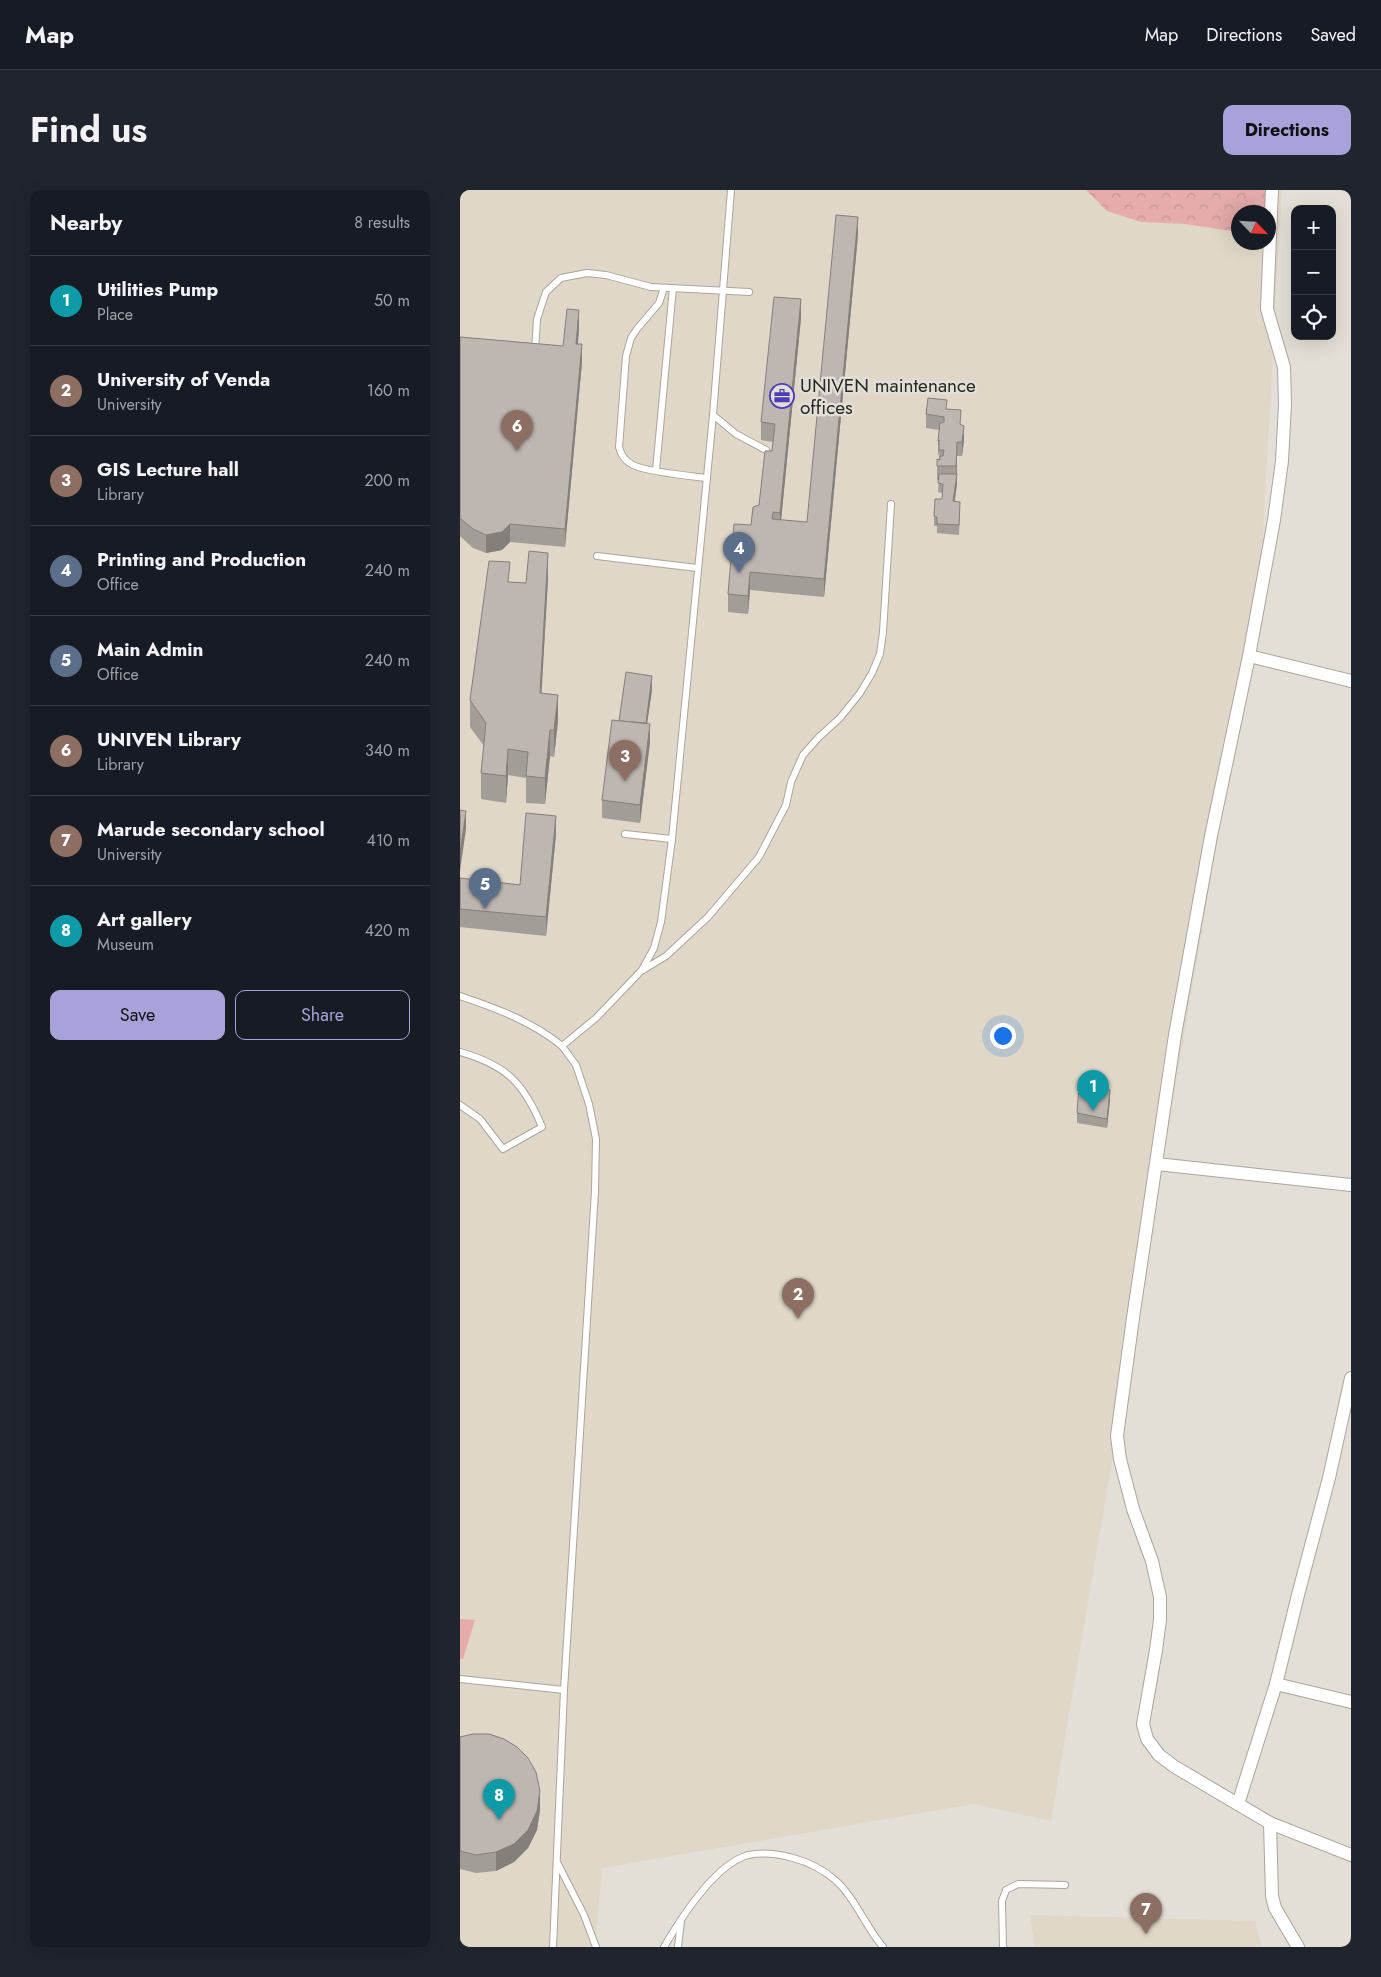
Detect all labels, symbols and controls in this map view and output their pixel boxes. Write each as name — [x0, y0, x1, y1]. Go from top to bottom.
text: Map — [25, 17, 74, 52]
text: Map — [1145, 22, 1178, 48]
text: Directions — [1206, 22, 1282, 48]
text: Saved — [1310, 22, 1356, 48]
text: Find us — [30, 105, 147, 155]
button: Directions — [1223, 105, 1351, 155]
north arrow — [1231, 205, 1276, 250]
map controls — [1291, 205, 1336, 340]
button: + — [1291, 205, 1336, 250]
text: Nearby — [50, 208, 122, 238]
text: 8 results — [354, 211, 410, 234]
button: − — [1291, 250, 1336, 295]
text: Utilities Pump — [97, 276, 218, 303]
text: 1 — [62, 289, 70, 312]
text: 50 m — [374, 289, 410, 312]
button: locate — [1291, 295, 1336, 340]
text: Place — [97, 303, 133, 326]
text: University of Venda — [97, 366, 270, 393]
place label: UNIVEN maintenance offices — [800, 372, 976, 421]
text: 2 — [61, 379, 71, 402]
text: 160 m — [367, 379, 410, 402]
office icon: UNIVEN maintenance offices — [769, 383, 795, 409]
text: University — [97, 393, 162, 416]
pin: 6 — [501, 410, 533, 451]
text: GIS Lecture hall — [97, 456, 239, 483]
text: 3 — [61, 469, 71, 492]
text: 200 m — [364, 469, 410, 492]
text: Library — [97, 483, 144, 506]
pin: 4 — [723, 532, 755, 573]
text: Printing and Production — [97, 546, 306, 573]
text: 4 — [60, 559, 72, 582]
text: 240 m — [365, 559, 410, 582]
text: Office — [97, 573, 139, 596]
text: Main Admin — [97, 636, 203, 663]
text: 5 — [61, 649, 71, 672]
text: 240 m — [365, 649, 410, 672]
text: Office — [97, 663, 139, 686]
text: UNIVEN Library — [97, 726, 241, 753]
text: 6 — [61, 739, 71, 762]
text: 340 m — [365, 739, 410, 762]
pin: 3 — [609, 740, 641, 781]
text: Library — [97, 753, 144, 776]
text: Marude secondary school — [97, 816, 325, 843]
text: 7 — [61, 829, 71, 852]
text: 410 m — [367, 829, 410, 852]
text: University — [97, 843, 162, 866]
pin: 5 — [469, 868, 501, 909]
text: Art gallery — [97, 906, 192, 933]
text: 8 — [61, 919, 71, 942]
text: 420 m — [365, 919, 410, 942]
text: Museum — [97, 933, 154, 956]
button: Save — [50, 990, 225, 1040]
button: Share — [235, 990, 410, 1040]
your location — [990, 1023, 1016, 1049]
pin: 1 — [1077, 1070, 1109, 1111]
pin: 2 — [782, 1278, 814, 1319]
pin: 8 — [483, 1779, 515, 1820]
pin: 7 — [1130, 1893, 1162, 1934]

